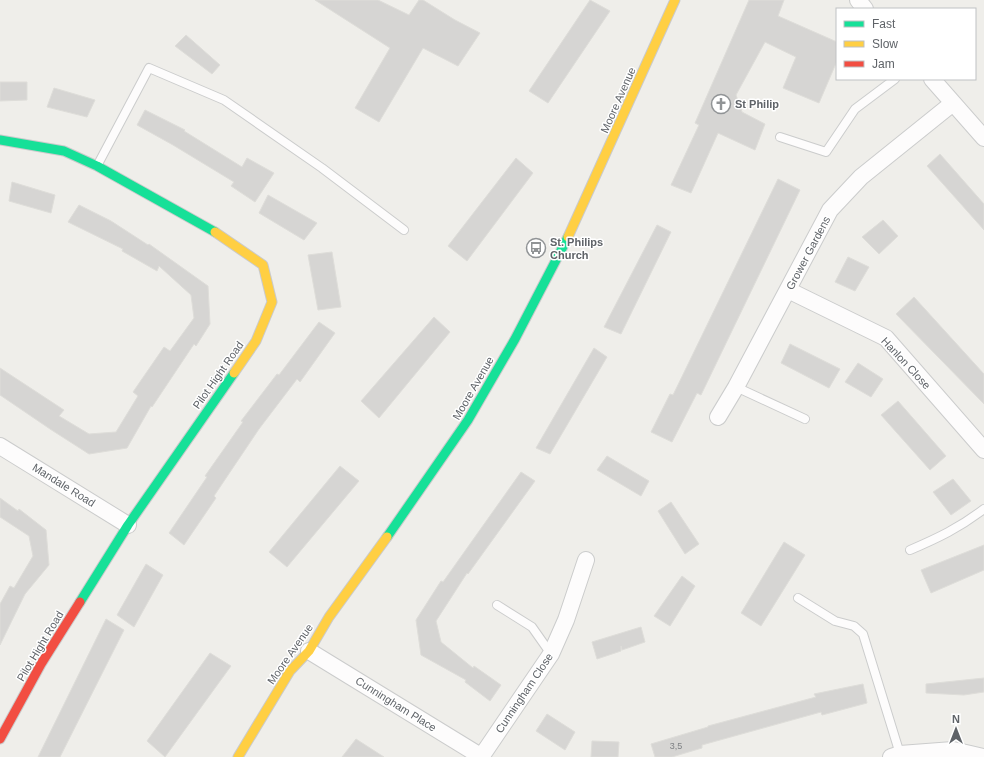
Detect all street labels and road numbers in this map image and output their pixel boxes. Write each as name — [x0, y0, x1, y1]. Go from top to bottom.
street label: Moore Avenue — [598, 65, 638, 135]
street label: Grower Gardens — [784, 214, 833, 292]
street label: Hanlon Close — [879, 335, 933, 391]
street label: Pilot Hight Road — [190, 339, 246, 411]
street label: Moore Avenue — [450, 354, 496, 422]
street label: Mandale Road — [30, 461, 98, 509]
street label: Pilot Hight Road — [14, 609, 66, 683]
street label: Moore Avenue — [265, 622, 315, 686]
street label: Cunningham Close — [493, 651, 555, 735]
street label: Cunningham Place — [353, 674, 439, 734]

